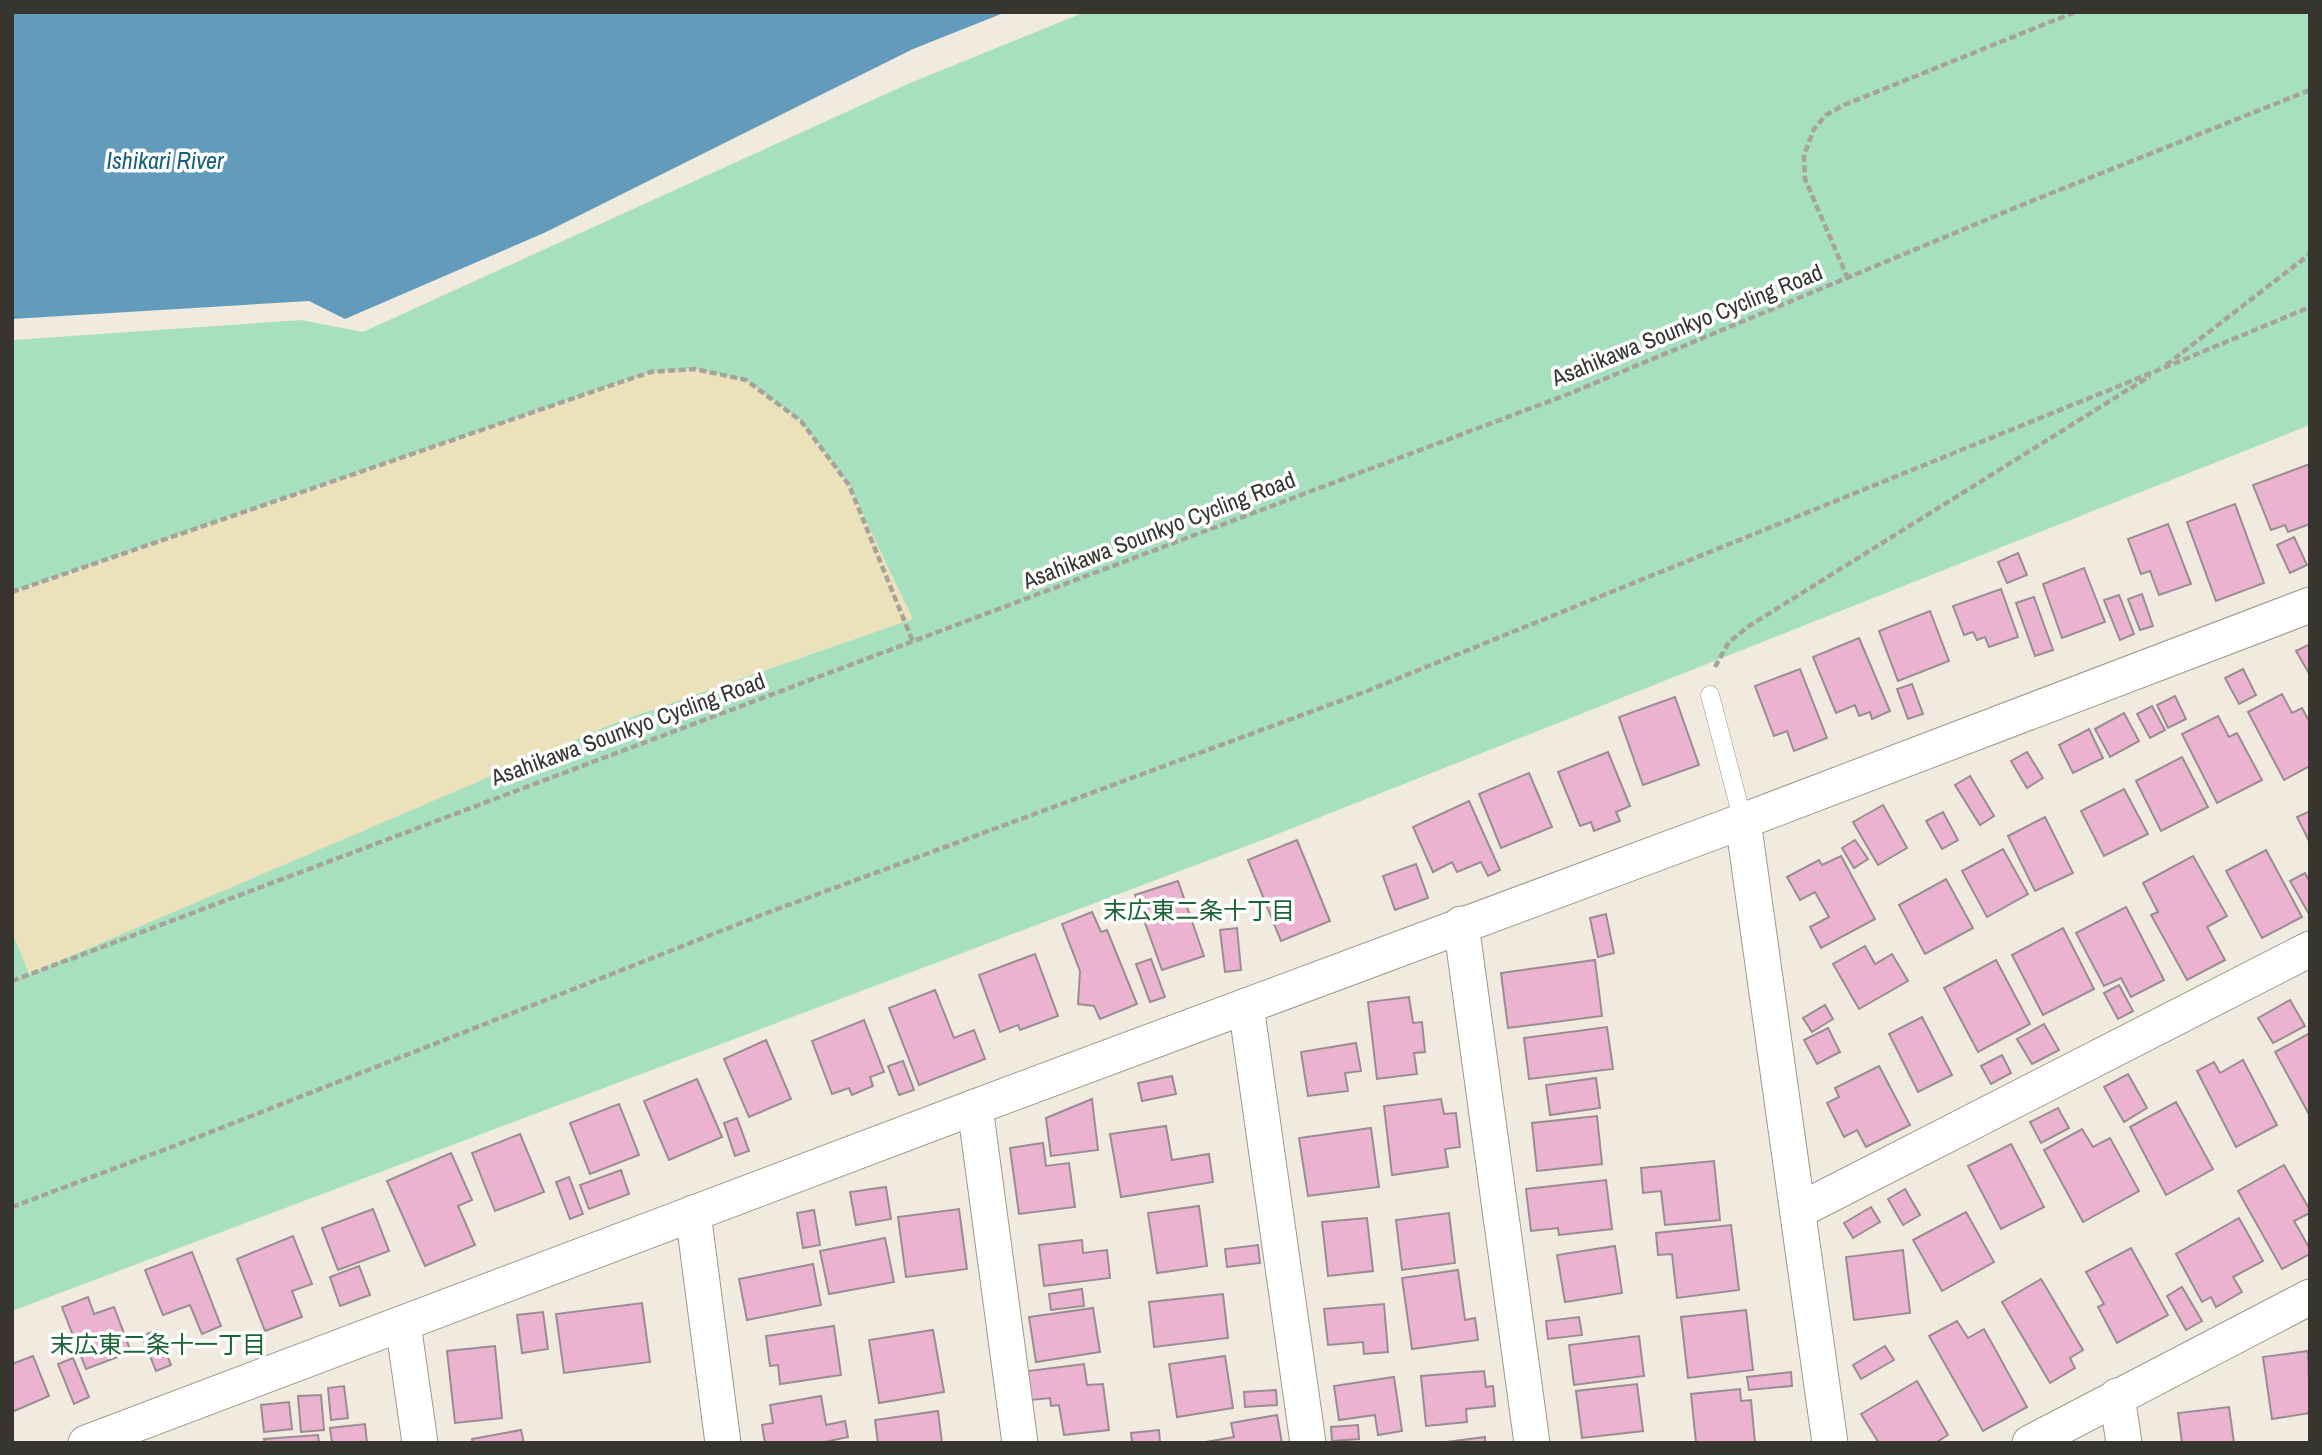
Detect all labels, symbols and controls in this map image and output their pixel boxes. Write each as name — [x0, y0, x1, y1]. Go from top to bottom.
water label: Ishikari River — [106, 144, 225, 176]
street label: Asahikawa Sounkyo Cycling Road — [1546, 256, 1827, 393]
street label: Asahikawa Sounkyo Cycling Road — [1017, 463, 1299, 596]
street label: Asahikawa Sounkyo Cycling Road — [486, 664, 769, 793]
district label: 末広東二条十丁目 — [1103, 894, 1295, 926]
district label: 末広東二条十一丁目 — [50, 1328, 266, 1360]

